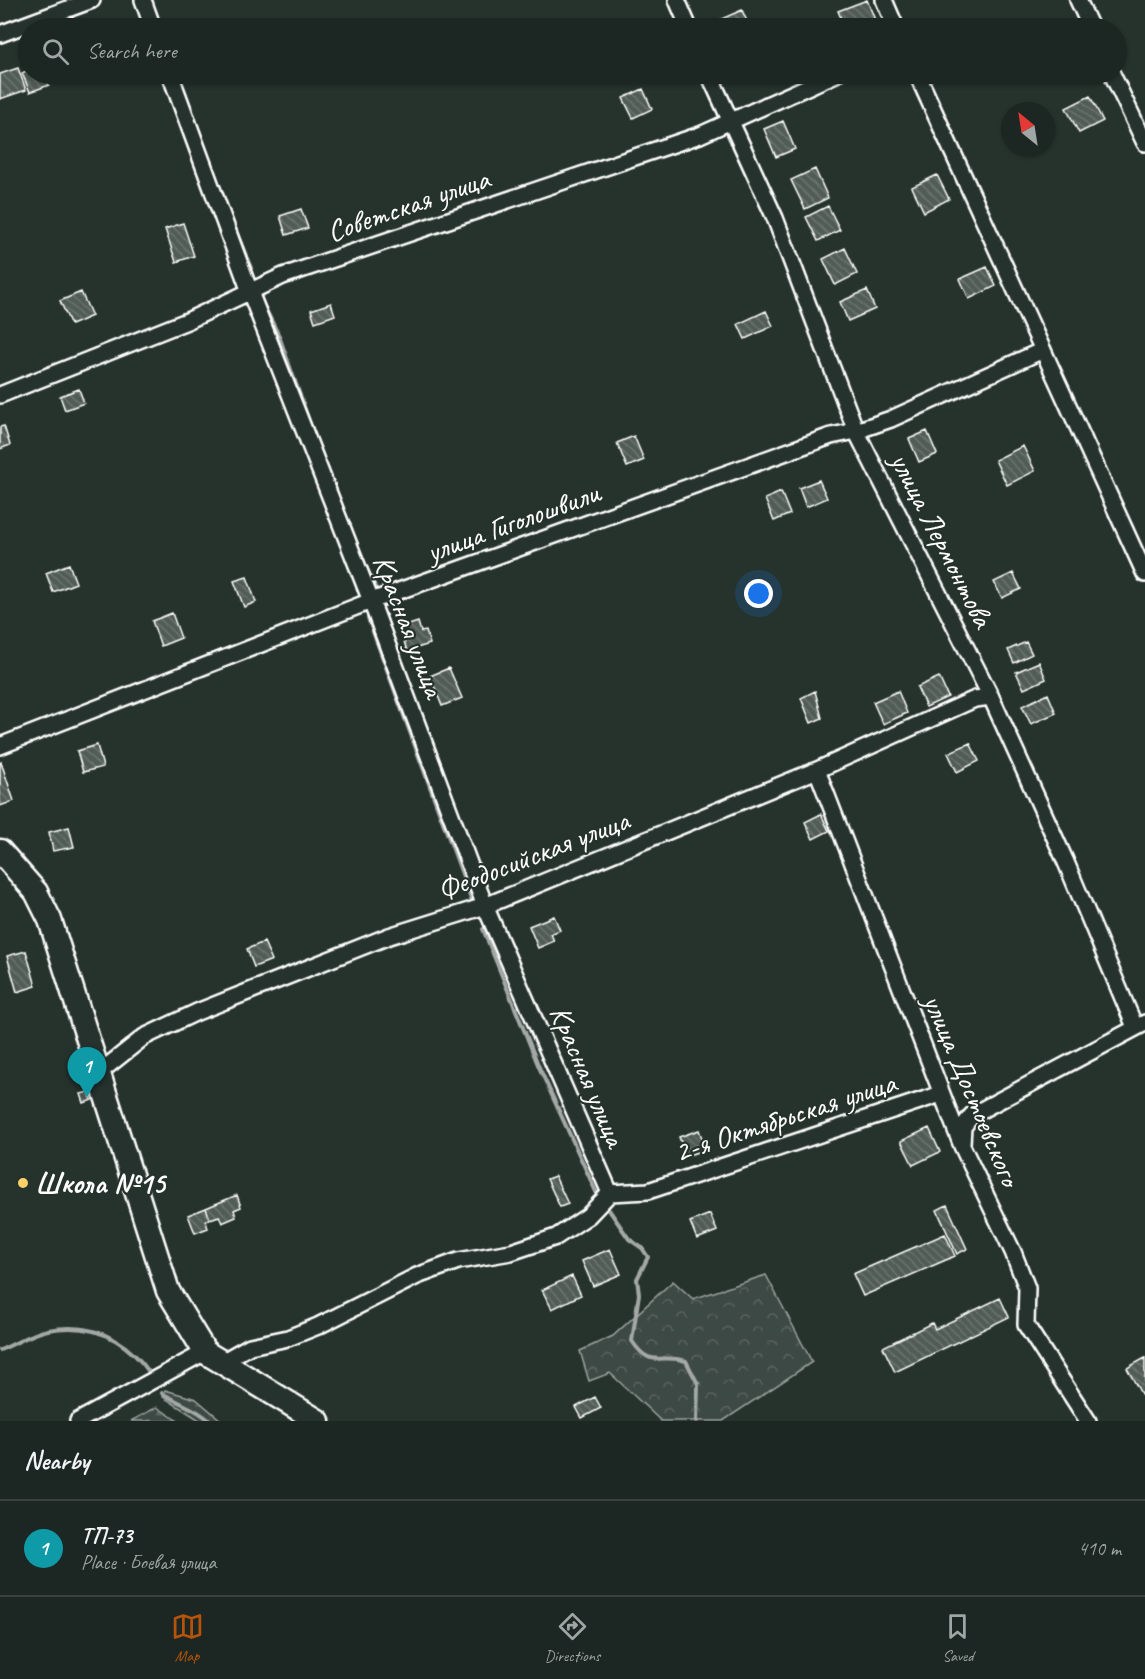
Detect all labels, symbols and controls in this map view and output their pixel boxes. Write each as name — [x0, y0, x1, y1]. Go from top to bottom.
search box — [18, 18, 1127, 84]
icon: search — [39, 35, 72, 68]
text: Search here — [87, 37, 177, 65]
north arrow — [1001, 102, 1055, 156]
street label: Советская улица — [322, 159, 496, 251]
street label: улица Лермонтова — [881, 444, 1003, 636]
street label: улица Гиголошвили — [419, 472, 607, 572]
street label: Красная улица — [364, 549, 455, 705]
your location — [744, 579, 773, 608]
street label: Феодосийская улица — [432, 800, 636, 909]
street label: улица Достоевского — [914, 987, 1031, 1195]
street label: Красная улица — [541, 1000, 636, 1155]
pin: 1 — [68, 1048, 106, 1097]
street label: 2-я Октябрьская улица — [669, 1063, 902, 1171]
place label: Школа №15 — [35, 1164, 168, 1202]
marker: Школа №15 — [16, 1176, 30, 1190]
text: Nearby — [24, 1444, 89, 1477]
text: ТП-73 — [81, 1522, 133, 1550]
text: 1 — [39, 1536, 48, 1561]
text: 410 m — [1078, 1536, 1121, 1561]
text: Place · Боевая улица — [81, 1550, 216, 1575]
tab: Map — [171, 1610, 204, 1666]
tab: Directions — [545, 1610, 600, 1666]
tab: Saved — [941, 1610, 974, 1666]

